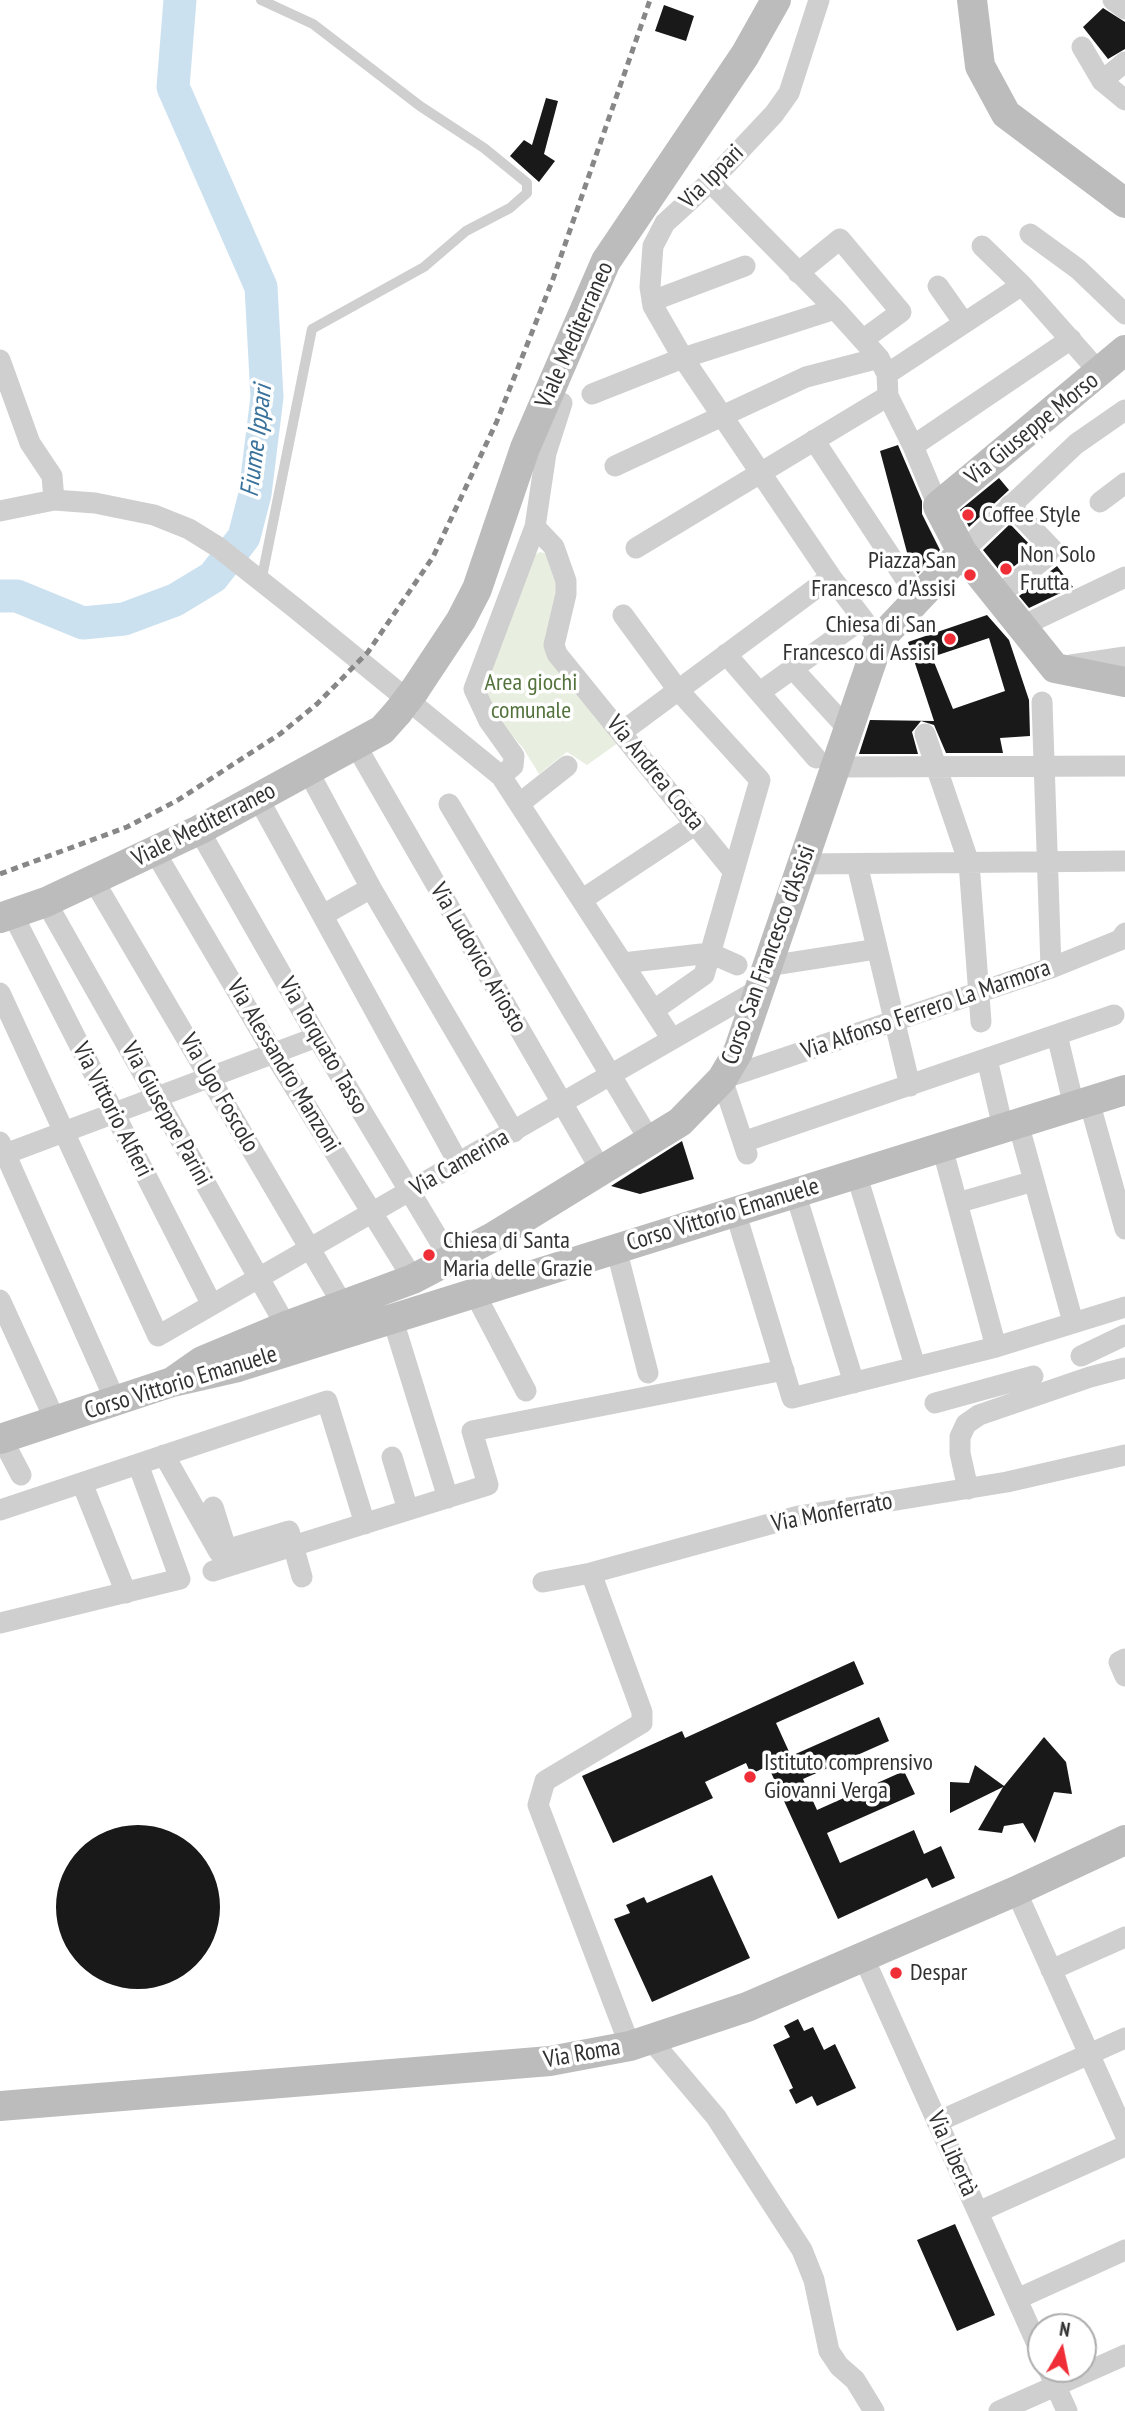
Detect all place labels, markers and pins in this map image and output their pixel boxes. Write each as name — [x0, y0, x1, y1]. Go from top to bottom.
place label: Coffee Style — [982, 501, 1081, 529]
marker: Coffee Style — [960, 507, 976, 523]
place label: Non Solo Frutta — [1020, 541, 1096, 597]
place label: Piazza San Francesco d'Assisi — [811, 547, 956, 603]
marker: Non Solo Frutta — [998, 561, 1014, 577]
marker: Piazza San Francesco d'Assisi — [962, 567, 978, 583]
place label: Chiesa di San Francesco di Assisi — [783, 611, 936, 667]
marker: Chiesa di San Francesco di Assisi — [942, 631, 958, 647]
place label: Chiesa di Santa Maria delle Grazie — [443, 1227, 593, 1283]
marker: Chiesa di Santa Maria delle Grazie — [421, 1247, 437, 1263]
place label: Istituto comprensivo Giovanni Verga — [764, 1749, 933, 1805]
marker: Istituto comprensivo Giovanni Verga — [742, 1769, 758, 1785]
place label: Despar — [910, 1959, 967, 1987]
marker: Despar — [888, 1965, 904, 1981]

